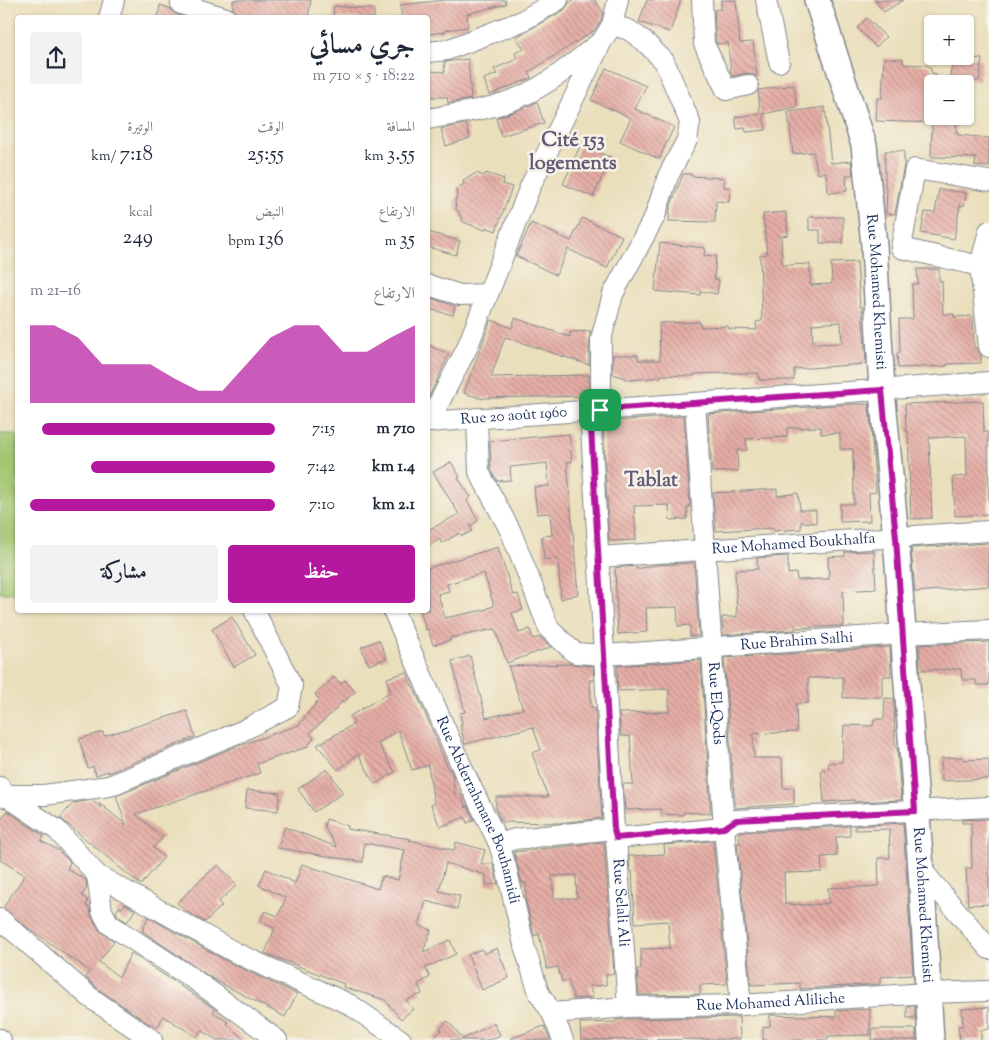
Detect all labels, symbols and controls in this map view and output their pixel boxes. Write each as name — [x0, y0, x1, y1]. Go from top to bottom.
map controls — [924, 15, 974, 125]
button: + — [924, 15, 974, 65]
text: جري مسائي — [309, 26, 415, 66]
button: share — [30, 32, 82, 84]
text: 18:22 · 5 × 710 m — [312, 65, 415, 88]
button: − — [924, 75, 974, 125]
text: الوتيرة — [127, 118, 153, 138]
text: الوقت — [257, 118, 284, 138]
text: المسافة — [386, 118, 415, 138]
district label: Cité 153 logements — [529, 127, 617, 179]
text: 7:18 — [119, 140, 153, 170]
text: 25:55 — [247, 140, 284, 170]
text: 3.55 — [387, 140, 415, 170]
text: /km — [91, 147, 119, 167]
text: km — [364, 147, 387, 167]
text: kcal — [129, 203, 153, 223]
text: النبض — [255, 203, 284, 223]
text: الارتفاع — [379, 203, 415, 223]
street label: Rue Mohamed Khemisti — [860, 213, 891, 371]
text: 249 — [123, 223, 153, 253]
text: 136 — [258, 225, 284, 255]
text: 35 — [399, 225, 415, 255]
text: bpm — [228, 232, 258, 252]
text: m — [385, 232, 399, 252]
text: 16–21 m — [30, 280, 81, 303]
text: الارتفاع — [373, 283, 415, 306]
pin — [579, 389, 621, 431]
icon: arrive — [586, 396, 614, 424]
street label: Rue 20 août 1960 — [460, 402, 568, 430]
text: 7:15 — [312, 418, 335, 441]
text: 710 m — [377, 418, 415, 441]
text: 7:42 — [307, 456, 335, 479]
text: 1.4 km — [372, 456, 415, 479]
district label: Tablat — [624, 467, 678, 496]
text: 7:10 — [309, 494, 335, 517]
text: 2.1 km — [373, 494, 415, 517]
street label: Rue Mohamed Boukhalfa — [711, 528, 876, 560]
button: مشاركة — [30, 545, 218, 603]
button: حفظ — [228, 545, 415, 603]
street label: Rue Brahim Salhi — [740, 627, 854, 656]
street label: Rue El-Qods — [702, 661, 729, 745]
street label: Rue Abderrahmane Bouhamidi — [431, 713, 525, 906]
street label: Rue Mohamed Khemisti — [907, 827, 938, 984]
street label: Rue Selali Ali — [607, 858, 634, 948]
street label: Rue Mohamed Aliliche — [696, 988, 846, 1016]

